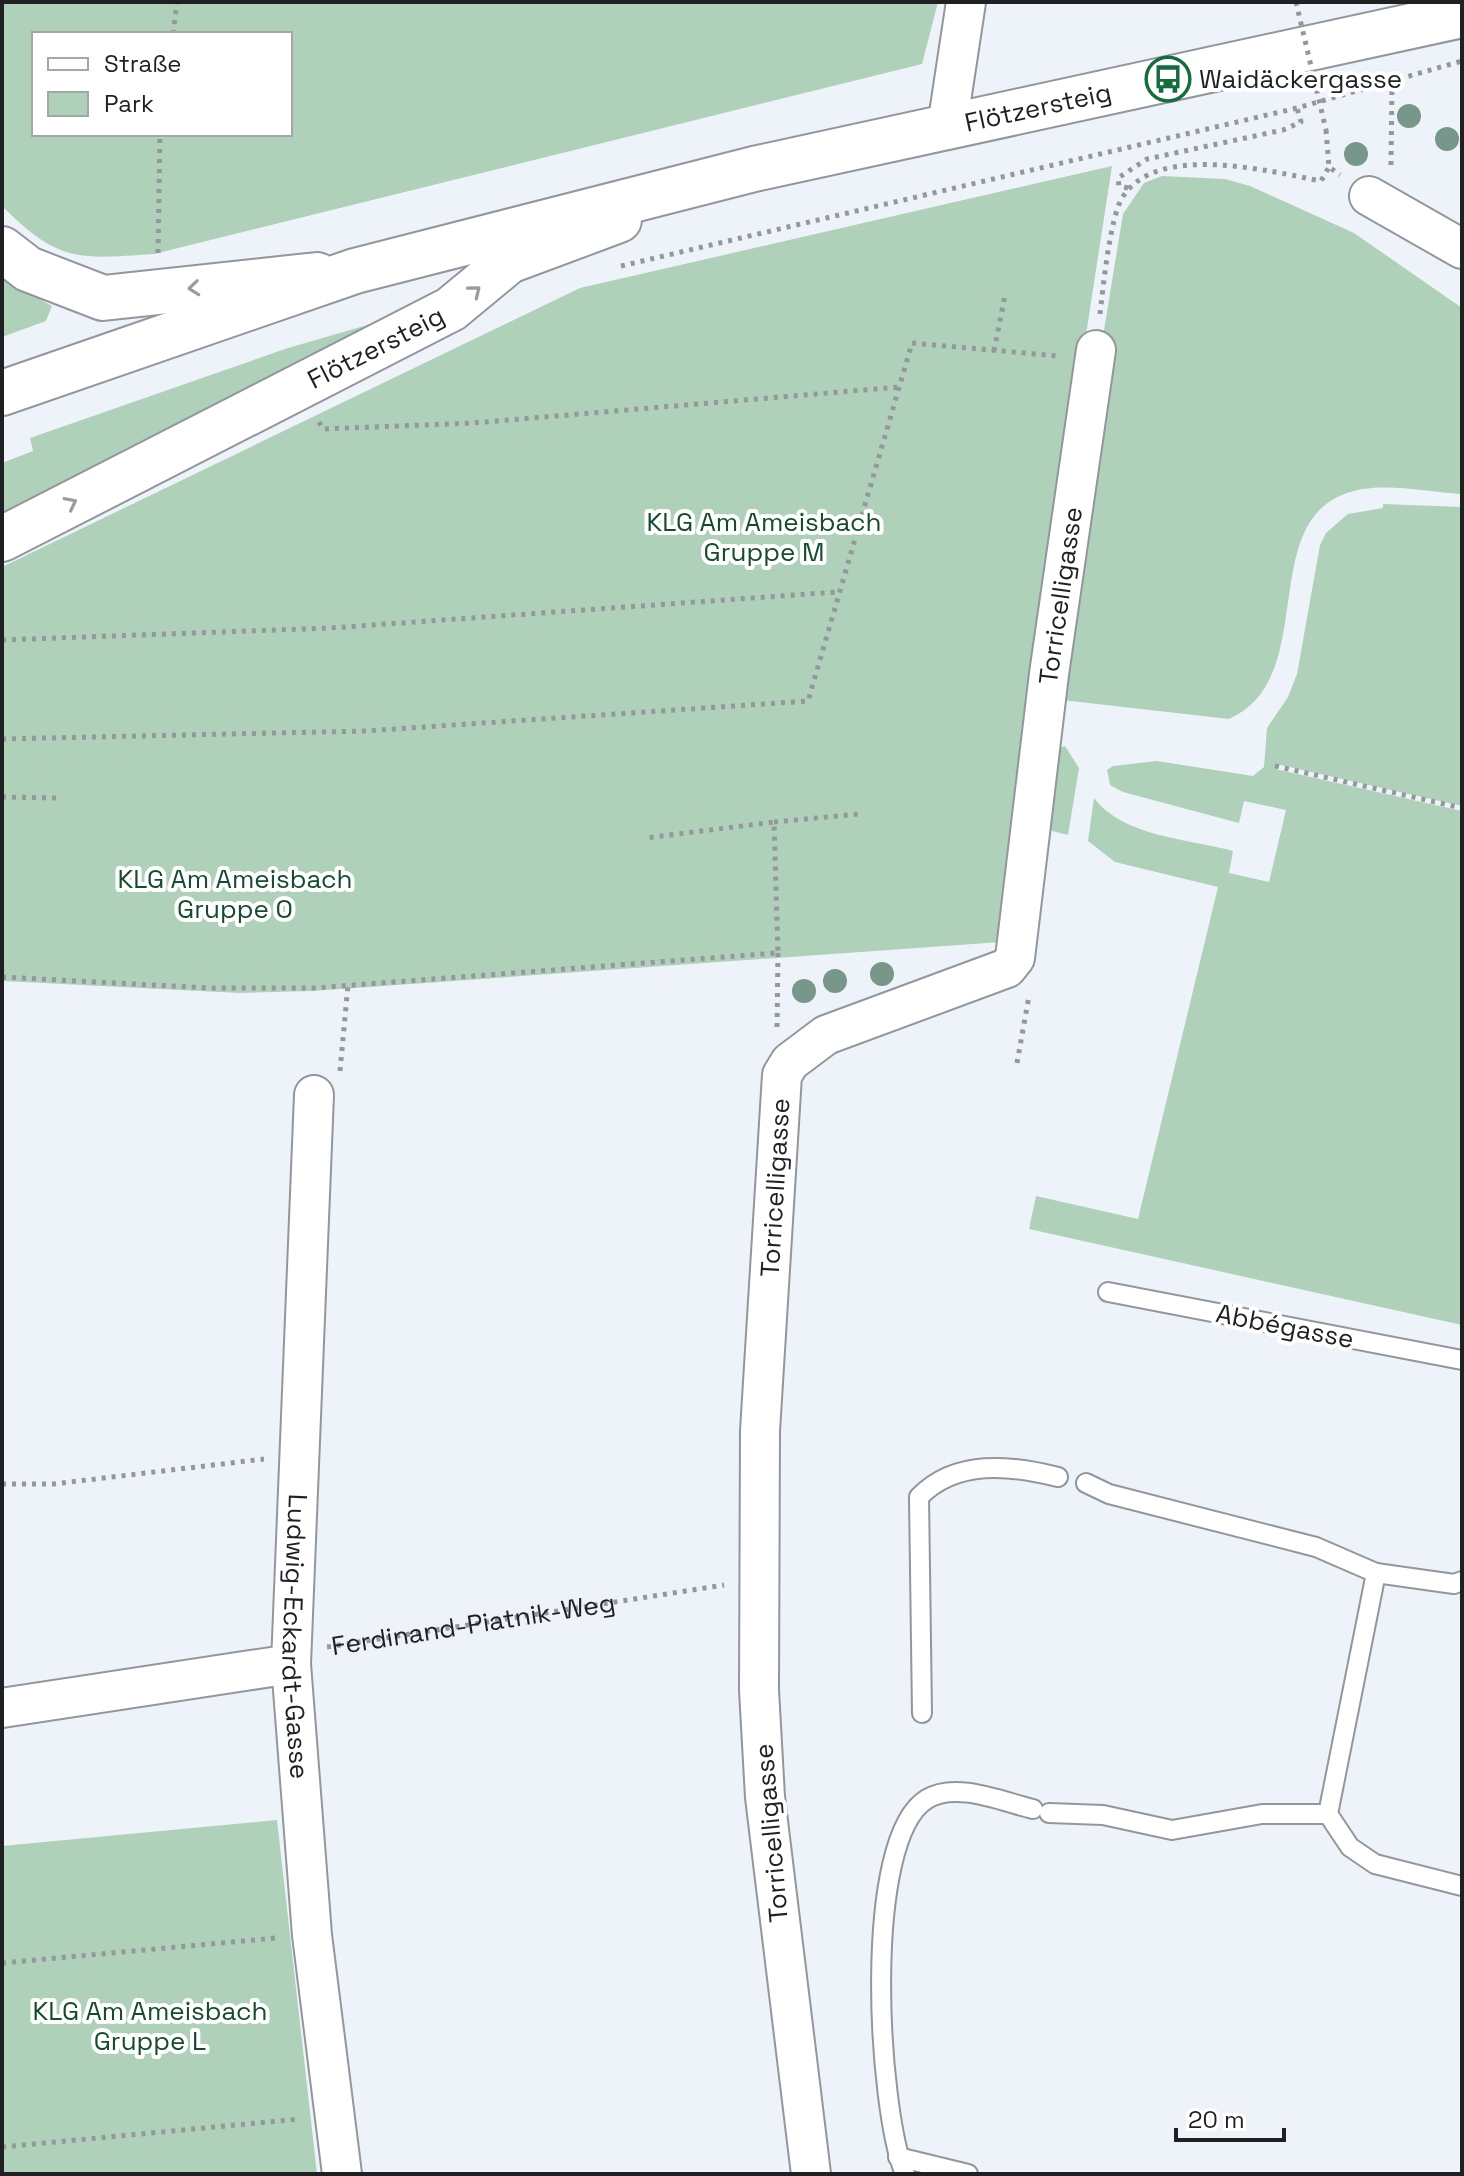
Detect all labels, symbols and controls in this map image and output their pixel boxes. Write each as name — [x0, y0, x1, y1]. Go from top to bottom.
legend — [32, 32, 292, 136]
text: Straße — [104, 48, 181, 79]
bus stop icon: Waidäckergasse — [1144, 55, 1192, 103]
place label: Waidäckergasse — [1199, 62, 1402, 96]
street label: Flötzersteig — [961, 75, 1115, 140]
text: Park — [104, 88, 154, 119]
one-way arrow — [187, 279, 200, 296]
one-way arrow — [465, 287, 480, 301]
street label: Flötzersteig — [302, 298, 450, 397]
one-way arrow — [63, 498, 78, 513]
street label: Torricelligasse — [1031, 504, 1090, 686]
park label: KLG Am Ameisbach Gruppe M — [646, 505, 882, 569]
park label: KLG Am Ameisbach Gruppe O — [117, 862, 353, 926]
street label: Torricelligasse — [753, 1097, 798, 1278]
street label: Abbégasse — [1213, 1296, 1357, 1356]
street label: Ludwig-Eckardt-Gasse — [274, 1493, 317, 1780]
street label: Ferdinand-Piatnik-Weg — [329, 1585, 618, 1663]
street label: Torricelligasse — [746, 1742, 796, 1924]
park label: KLG Am Ameisbach Gruppe L — [32, 1994, 268, 2058]
scale bar — [1176, 2092, 1284, 2142]
text: 20 m — [1188, 2104, 1245, 2135]

